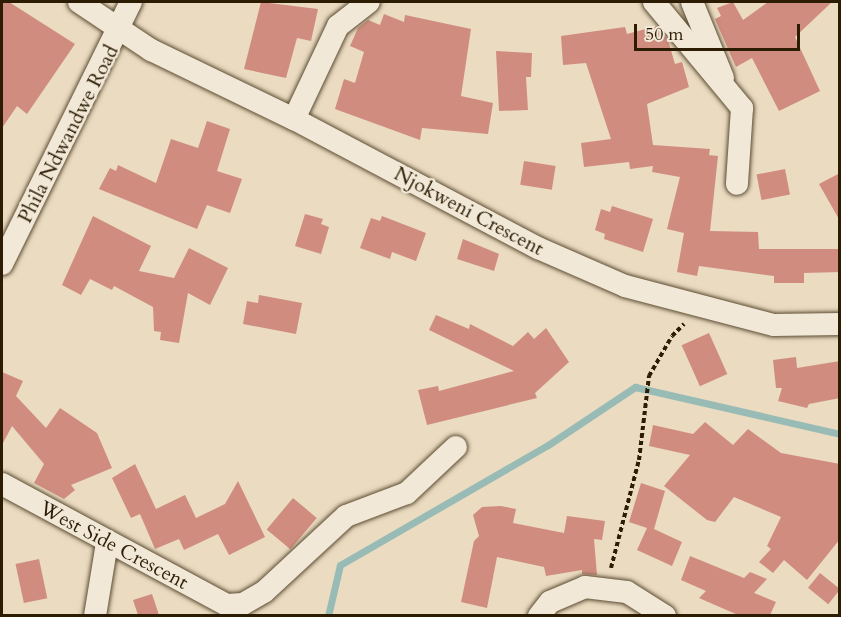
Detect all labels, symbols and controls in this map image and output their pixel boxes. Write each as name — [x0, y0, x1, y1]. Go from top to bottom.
scale bar — [637, 12, 804, 50]
text: 50 m — [645, 22, 684, 47]
street label: Phila Ndwandwe Road — [13, 41, 123, 227]
street label: Njokweni Crescent — [390, 161, 548, 261]
street label: West Side Crescent — [36, 496, 192, 594]

